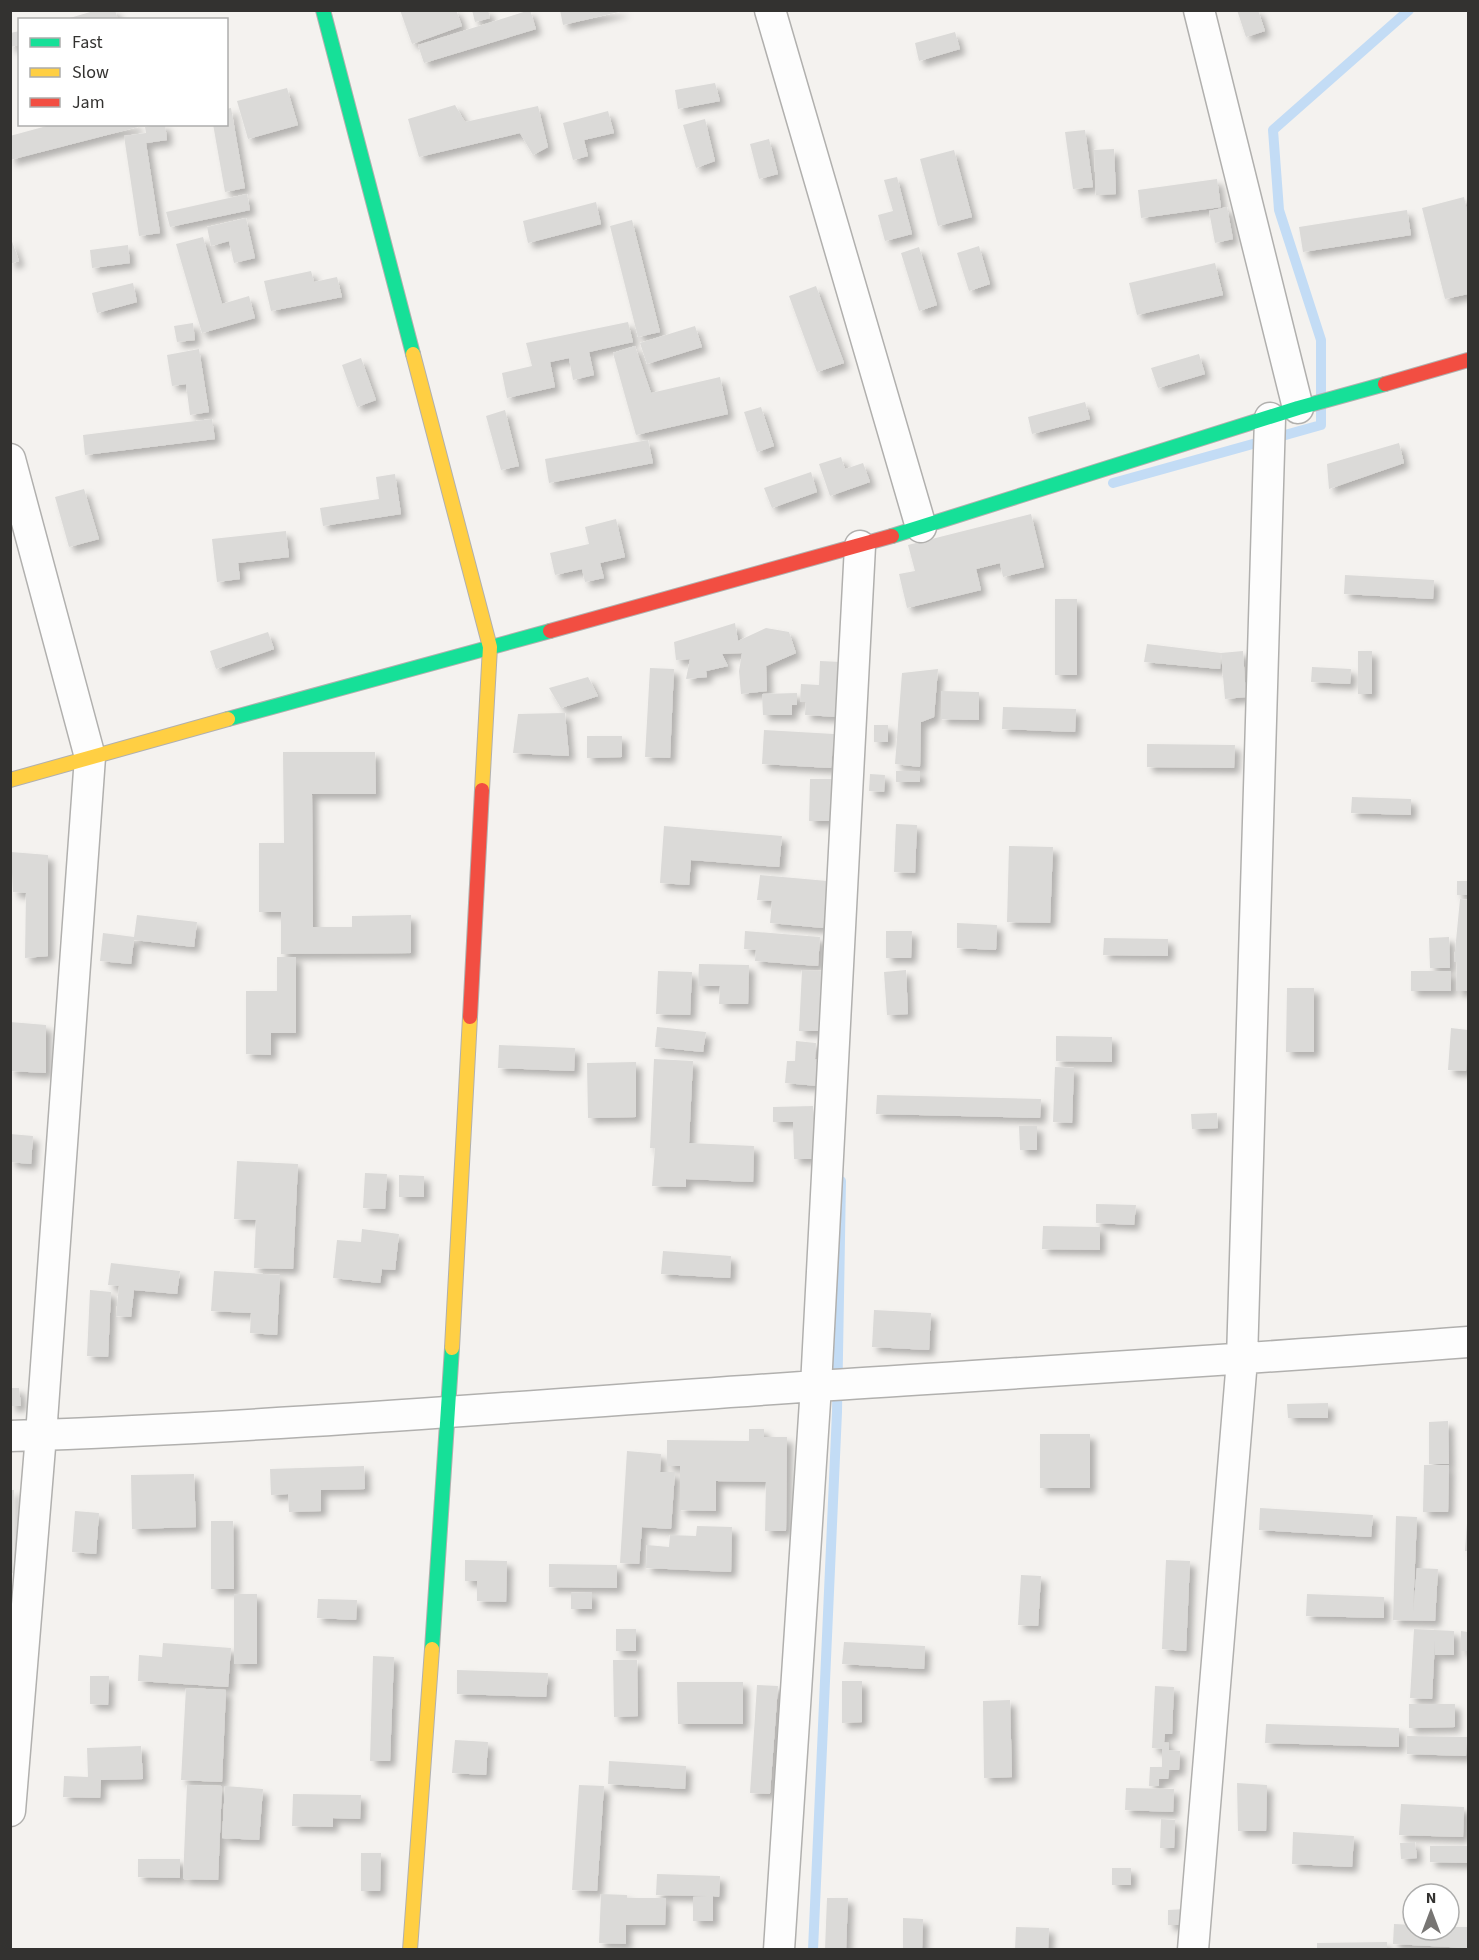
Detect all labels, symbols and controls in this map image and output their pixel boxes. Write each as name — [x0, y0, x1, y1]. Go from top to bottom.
legend — [18, 18, 228, 126]
text: Fast — [72, 30, 103, 55]
text: Slow — [72, 60, 109, 85]
text: Jam — [72, 90, 105, 115]
north arrow — [1401, 1882, 1461, 1942]
text: N — [1426, 1887, 1436, 1909]

